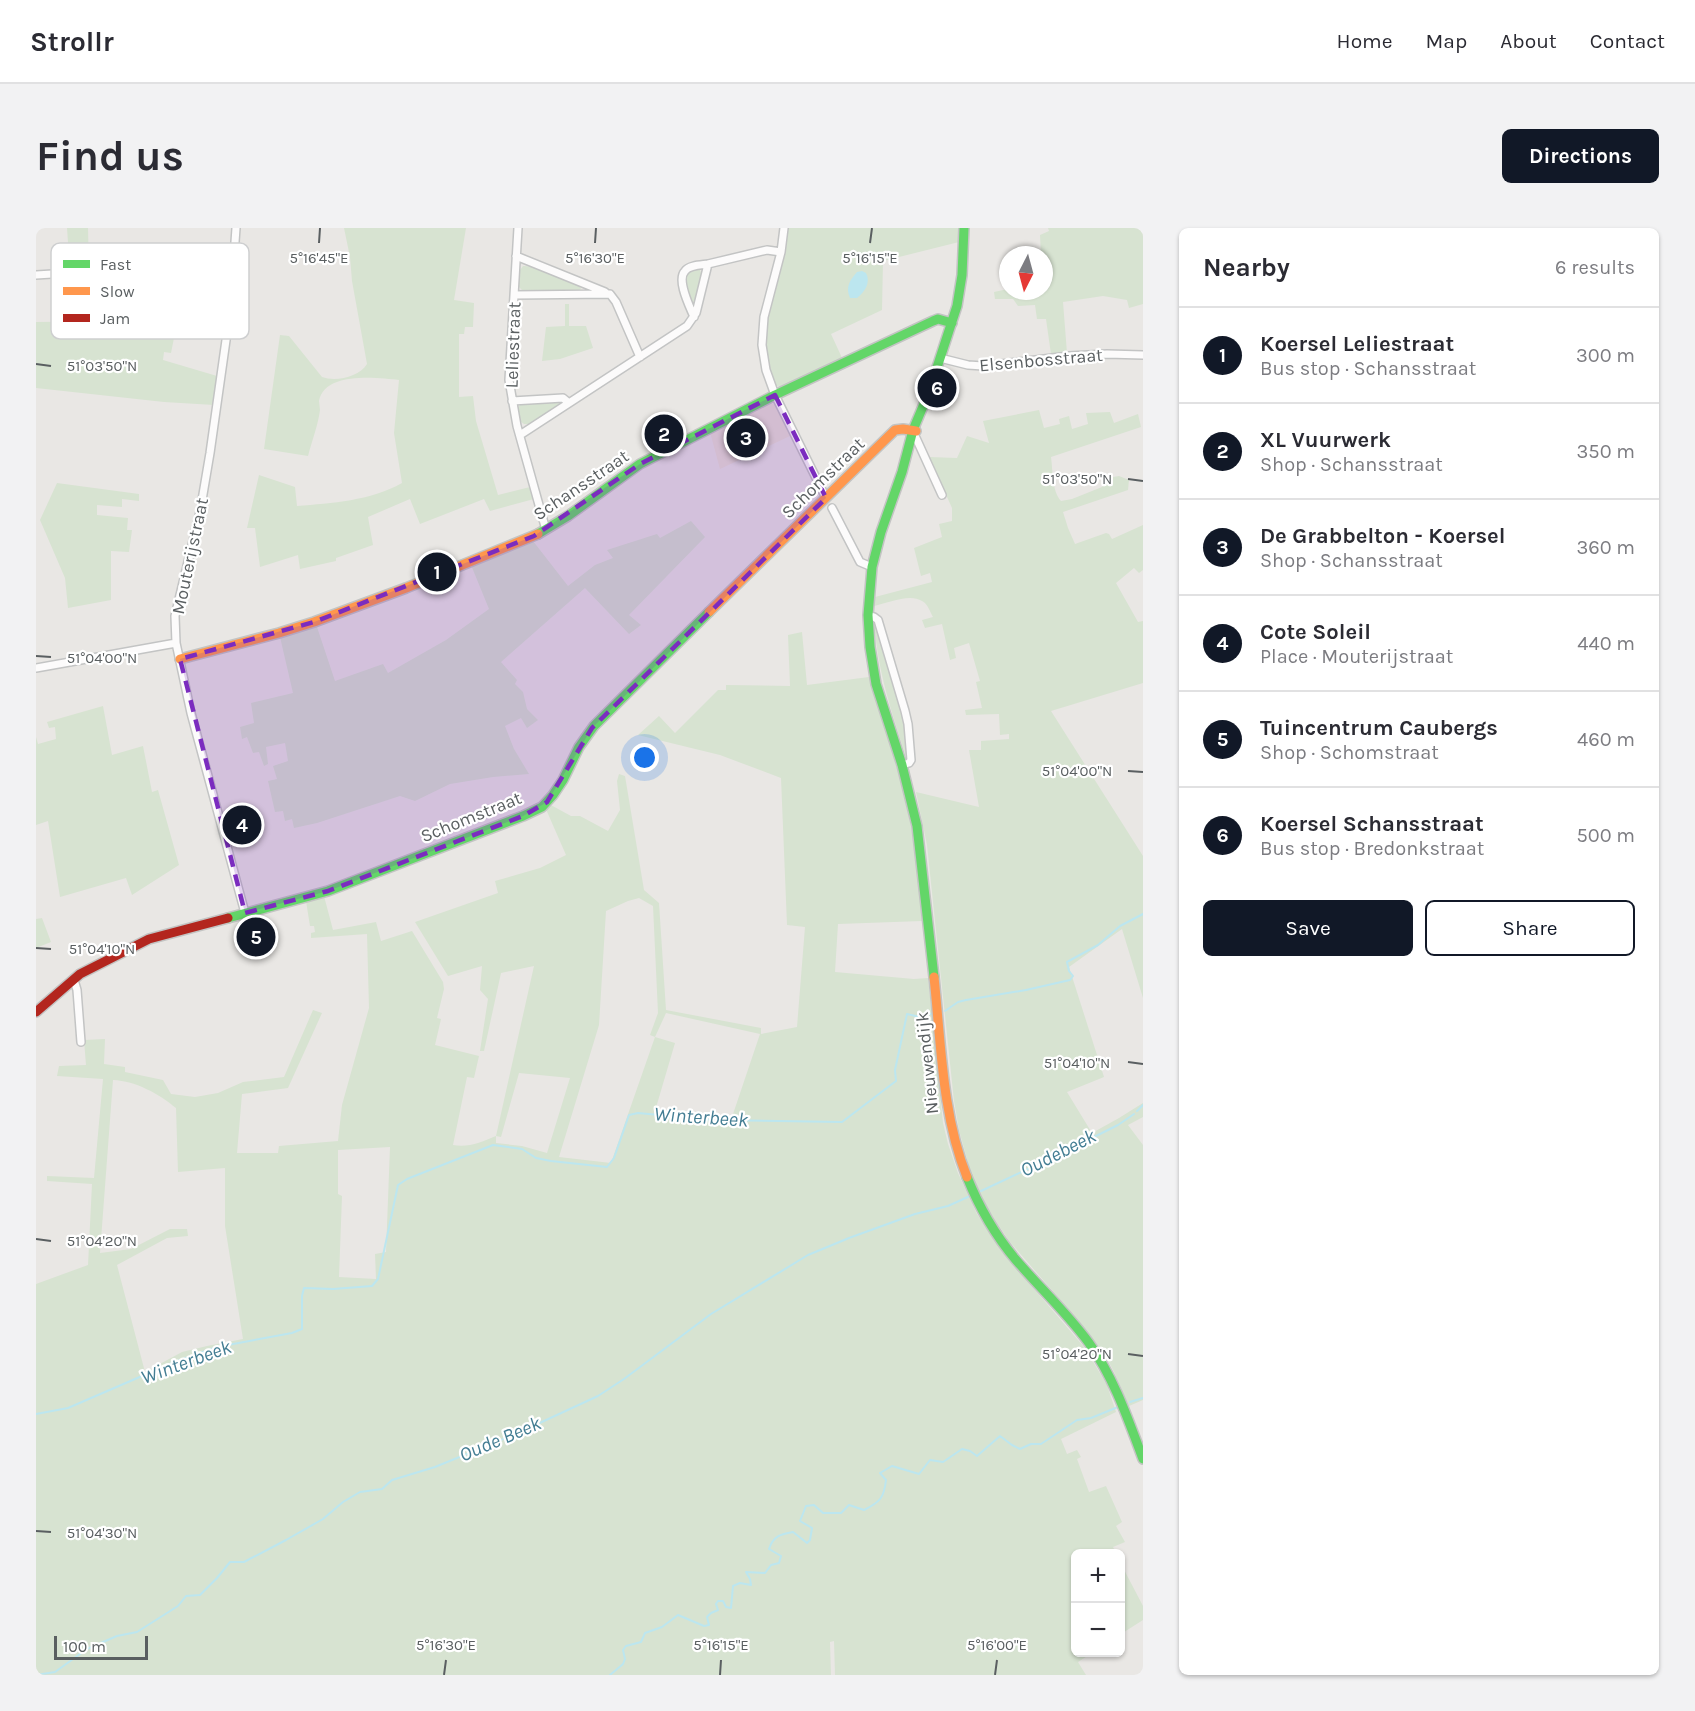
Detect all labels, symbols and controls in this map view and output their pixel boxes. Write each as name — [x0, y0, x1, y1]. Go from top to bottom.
text: Strollr — [30, 25, 114, 58]
text: Home — [1337, 29, 1393, 53]
text: Map — [1426, 29, 1467, 53]
text: About — [1500, 29, 1557, 53]
text: Contact — [1590, 29, 1665, 53]
button: Directions — [1502, 129, 1659, 183]
text: Find us — [36, 131, 184, 181]
legend — [51, 243, 249, 339]
north arrow — [999, 246, 1053, 300]
text: 5°16'45"E — [290, 249, 349, 267]
text: 5°16'30"E — [565, 249, 625, 267]
text: 5°16'15"E — [842, 249, 898, 267]
text: Nearby — [1203, 252, 1290, 283]
text: Fast — [100, 255, 131, 274]
text: 6 results — [1555, 256, 1635, 279]
text: Slow — [100, 282, 135, 301]
street label: Leliestraat — [500, 301, 526, 389]
text: Jam — [100, 309, 130, 328]
text: Koersel Leliestraat — [1260, 331, 1454, 357]
street label: Elsenbosstraat — [978, 344, 1104, 376]
text: 1 — [1219, 344, 1226, 367]
text: 300 m — [1576, 344, 1635, 367]
text: 51°03'50"N — [67, 357, 137, 375]
text: Bus stop · Schansstraat — [1260, 357, 1476, 380]
pin: 6 — [918, 366, 956, 410]
pin: 2 — [644, 412, 684, 456]
pin: 3 — [726, 416, 766, 460]
text: XL Vuurwerk — [1260, 427, 1391, 453]
street label: Schomstraat — [777, 433, 869, 523]
text: 2 — [1216, 440, 1229, 463]
text: 350 m — [1577, 440, 1635, 463]
street label: Schansstraat — [529, 445, 633, 525]
text: Shop · Schansstraat — [1260, 453, 1443, 476]
text: 51°03'50"N — [1042, 470, 1112, 488]
street label: Mouterijstraat — [167, 495, 213, 616]
text: De Grabbelton - Koersel — [1260, 523, 1505, 549]
text: 3 — [1216, 536, 1229, 559]
text: 360 m — [1576, 536, 1635, 559]
text: Shop · Schansstraat — [1260, 549, 1443, 572]
pin: 1 — [418, 550, 456, 594]
text: Cote Soleil — [1260, 619, 1371, 645]
text: 4 — [1217, 632, 1228, 655]
text: 440 m — [1577, 632, 1635, 655]
text: Place · Mouterijstraat — [1260, 645, 1453, 668]
text: 51°04'00"N — [67, 649, 137, 667]
text: Tuincentrum Caubergs — [1260, 715, 1498, 741]
text: 5 — [1217, 728, 1228, 751]
text: 460 m — [1577, 728, 1635, 751]
text: Shop · Schomstraat — [1260, 741, 1439, 764]
your location — [630, 743, 659, 772]
text: 51°04'00"N — [1042, 762, 1112, 780]
street label: Schomstraat — [417, 787, 525, 847]
pin: 4 — [222, 802, 262, 848]
text: Koersel Schansstraat — [1260, 811, 1484, 837]
text: 6 — [1216, 824, 1229, 847]
text: 500 m — [1577, 824, 1635, 847]
text: Bus stop · Bredonkstraat — [1260, 837, 1484, 860]
button: Save — [1203, 900, 1413, 956]
button: Share — [1425, 900, 1635, 956]
pin: 5 — [236, 914, 276, 960]
text: 51°04'10"N — [69, 940, 135, 958]
street label: Nieuwendijk — [911, 1011, 943, 1115]
text: 51°04'10"N — [1044, 1054, 1110, 1072]
water label: Winterbeek — [653, 1102, 750, 1132]
water label: Oudebeek — [1016, 1124, 1100, 1182]
text: 51°04'20"N — [67, 1232, 137, 1250]
water label: Winterbeek — [138, 1335, 235, 1389]
text: 51°04'20"N — [1042, 1345, 1112, 1363]
water label: Oude Beek — [456, 1411, 545, 1467]
text: 51°04'30"N — [67, 1524, 137, 1542]
map controls — [1071, 1549, 1125, 1657]
button: + — [1071, 1549, 1125, 1603]
button: − — [1071, 1603, 1125, 1657]
scale bar — [54, 1633, 148, 1660]
text: 5°16'30"E — [416, 1636, 476, 1654]
text: 5°16'15"E — [693, 1636, 749, 1654]
text: 5°16'00"E — [967, 1636, 1027, 1654]
text: 100 m — [63, 1637, 106, 1656]

